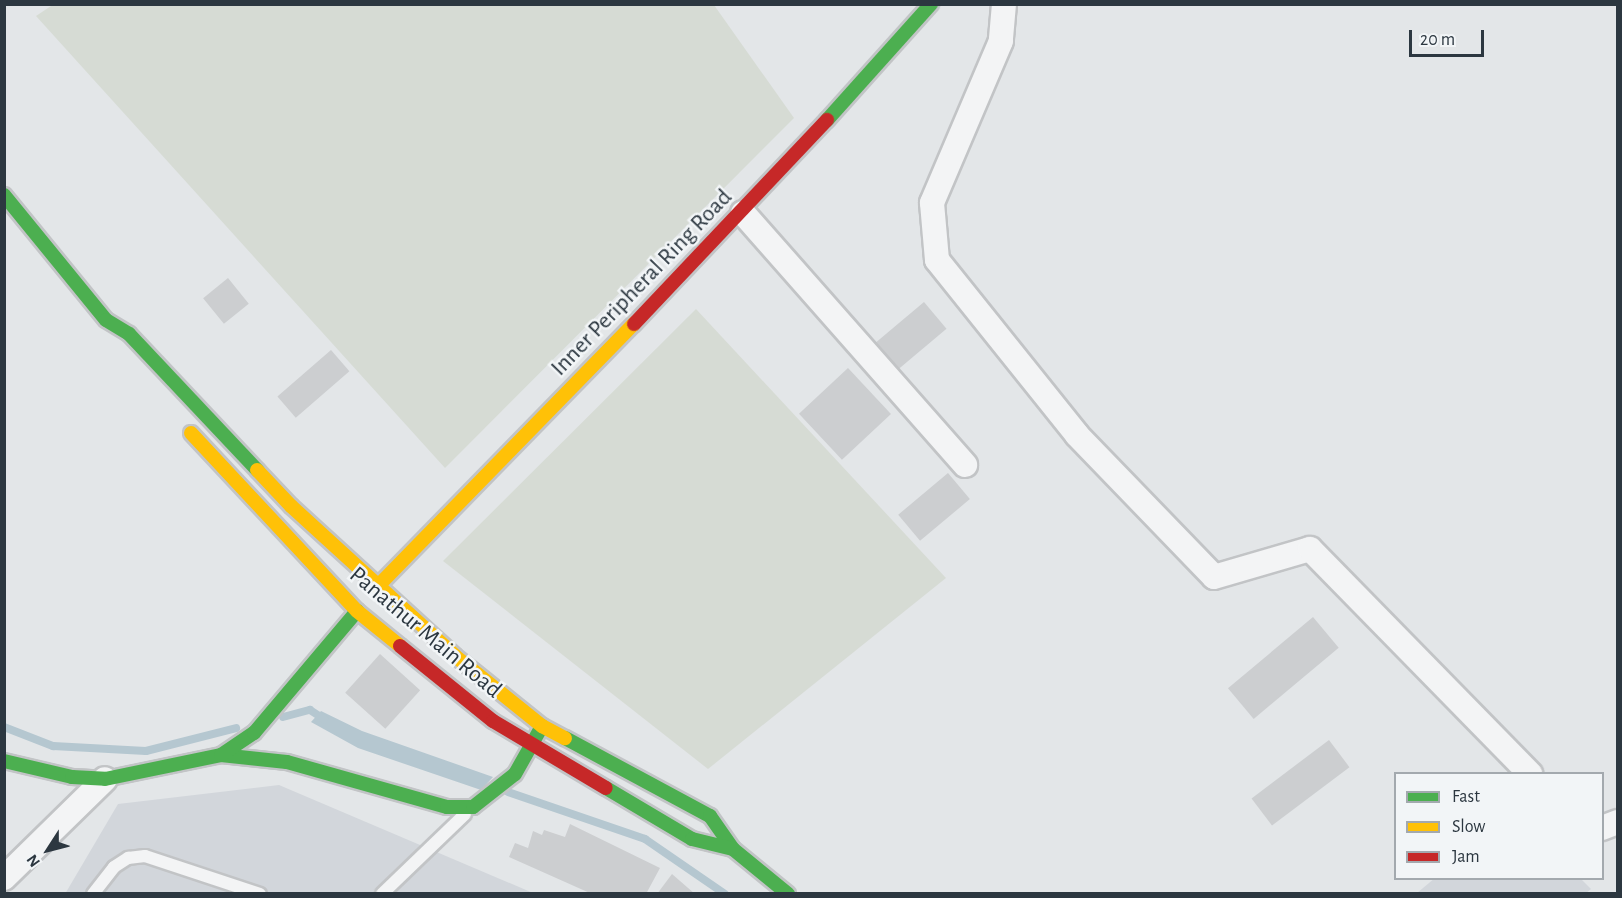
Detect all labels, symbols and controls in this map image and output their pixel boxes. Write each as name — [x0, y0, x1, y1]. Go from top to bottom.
scale bar — [1412, 18, 1487, 56]
text: 20 m — [1420, 31, 1455, 49]
street label: Inner Peripheral Ring Road — [545, 184, 739, 382]
street label: Panathur Main Road — [343, 561, 507, 705]
legend — [1394, 772, 1604, 880]
text: Fast — [1452, 788, 1480, 806]
text: Slow — [1452, 818, 1485, 836]
north arrow — [18, 820, 78, 880]
text: Jam — [1452, 848, 1480, 866]
text: N — [24, 851, 43, 870]

